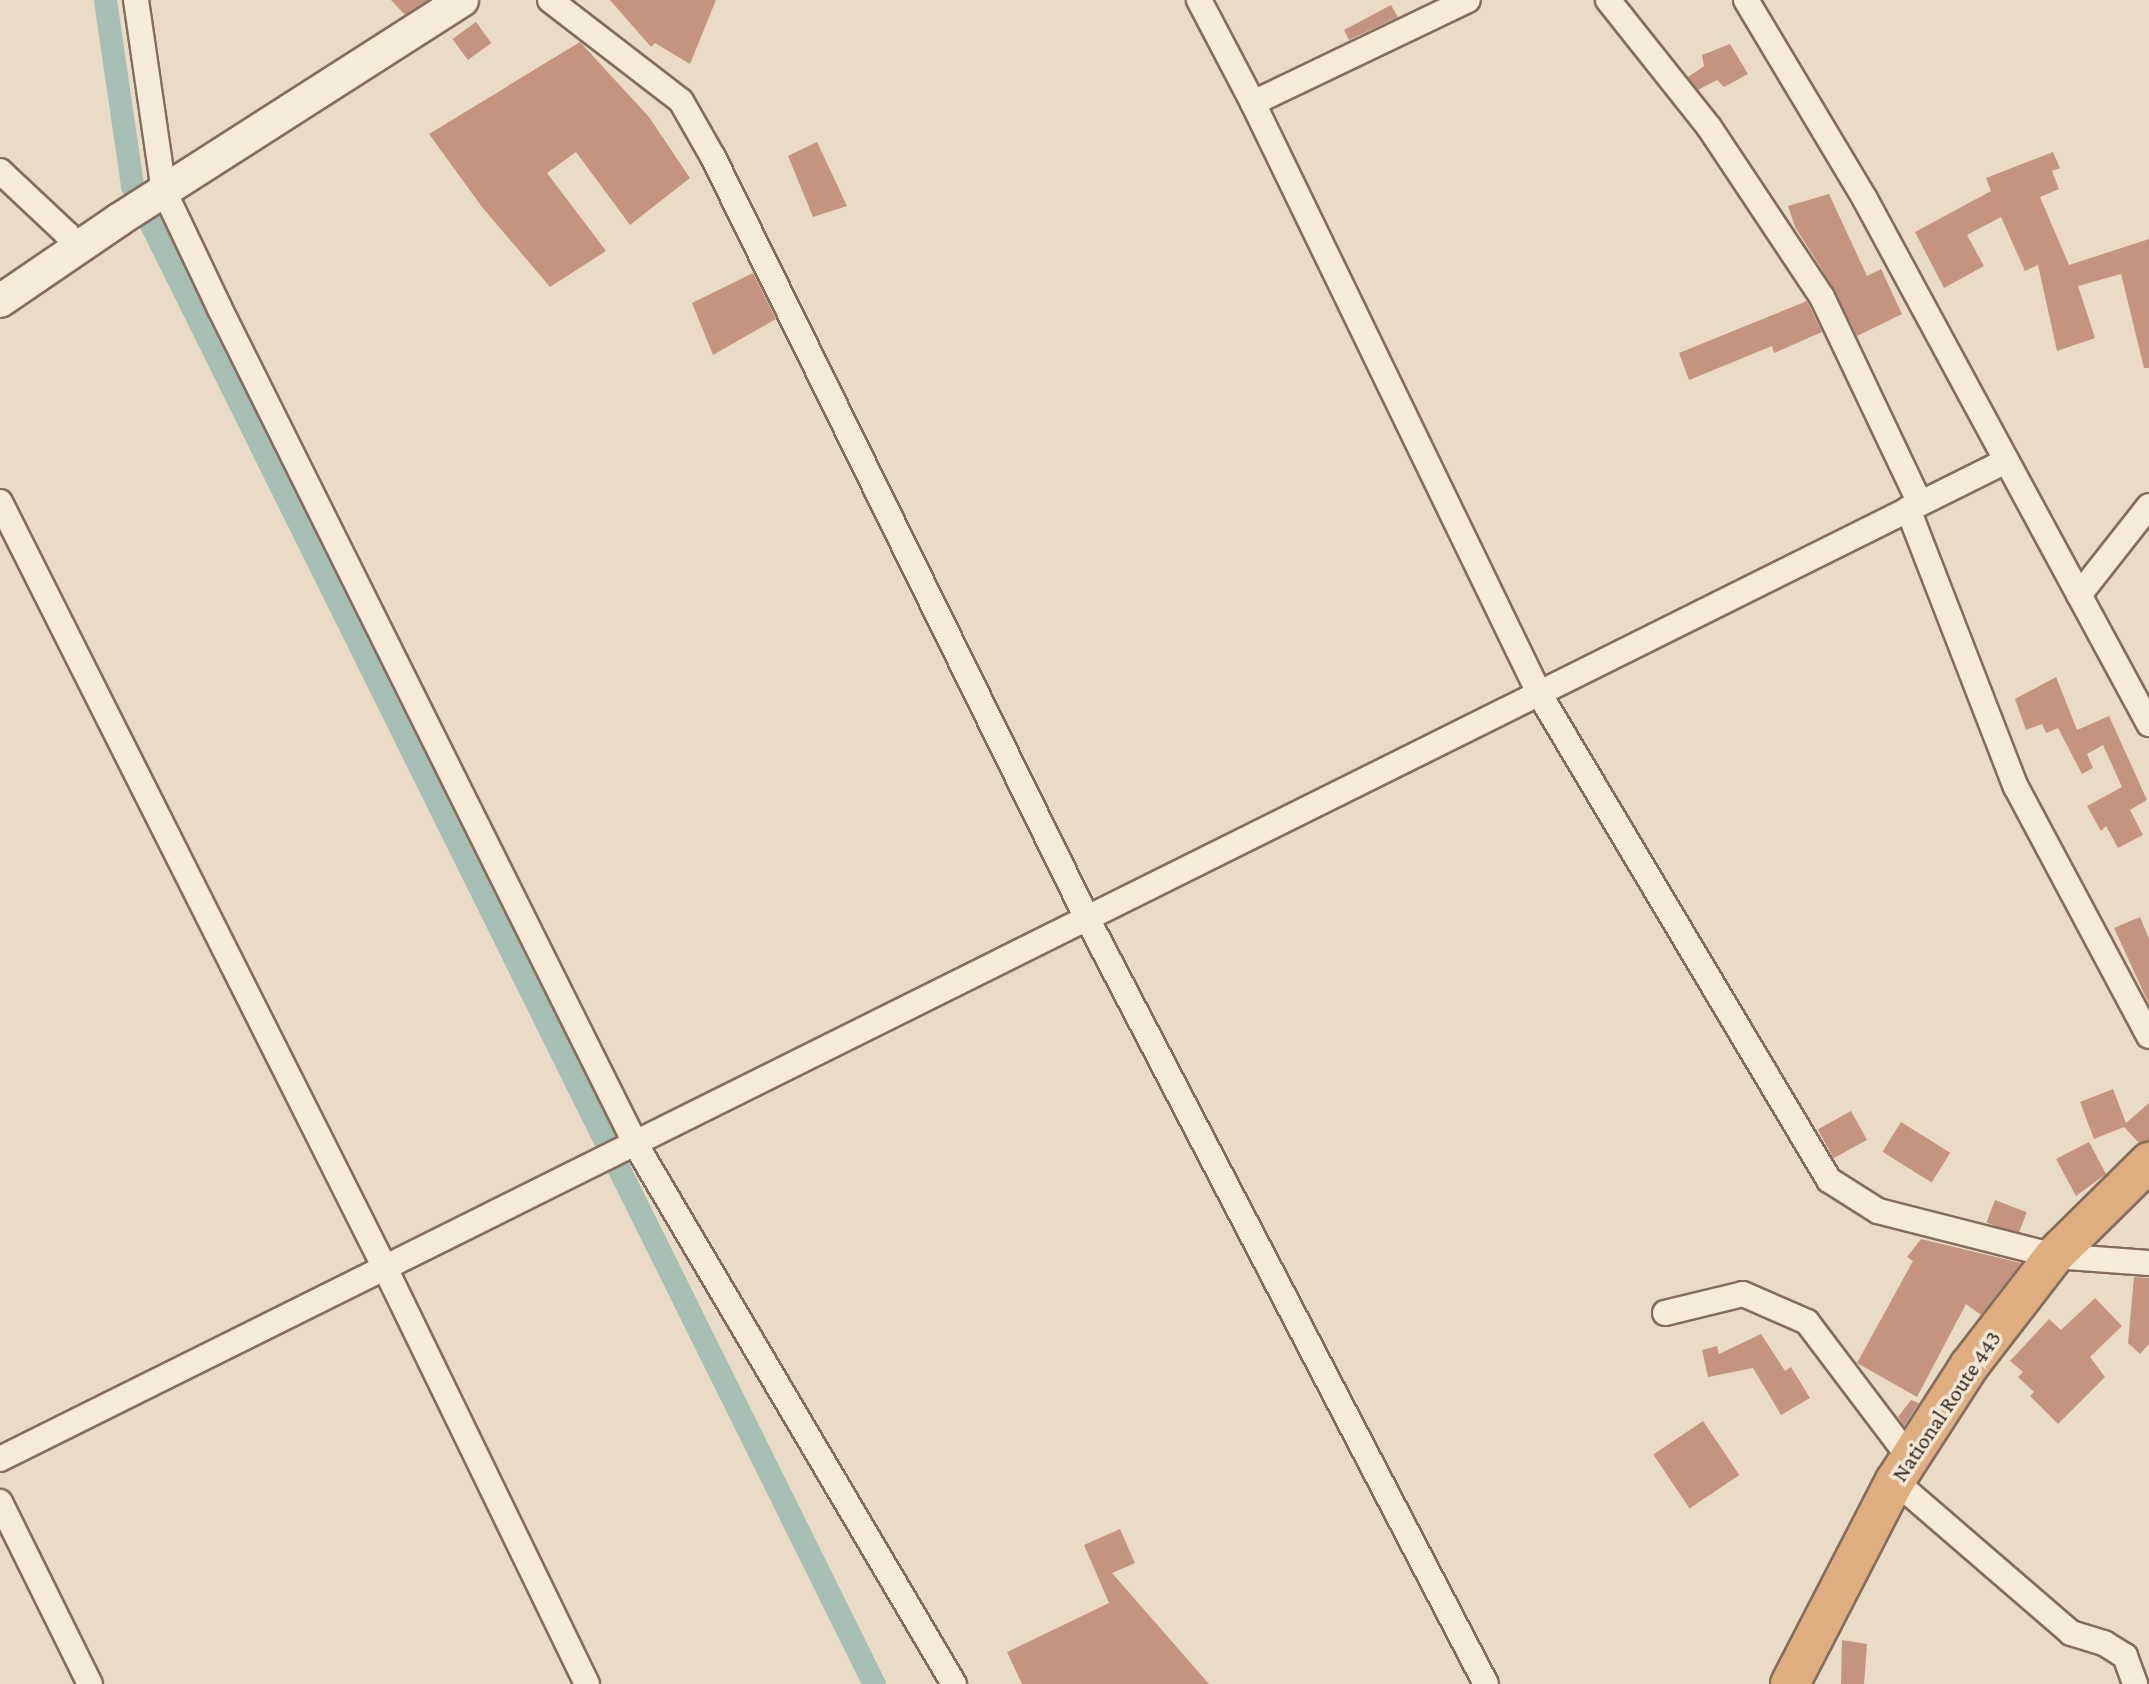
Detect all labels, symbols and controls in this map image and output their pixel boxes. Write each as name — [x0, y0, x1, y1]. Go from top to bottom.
street label: National Route 443 — [1885, 1325, 2007, 1487]

